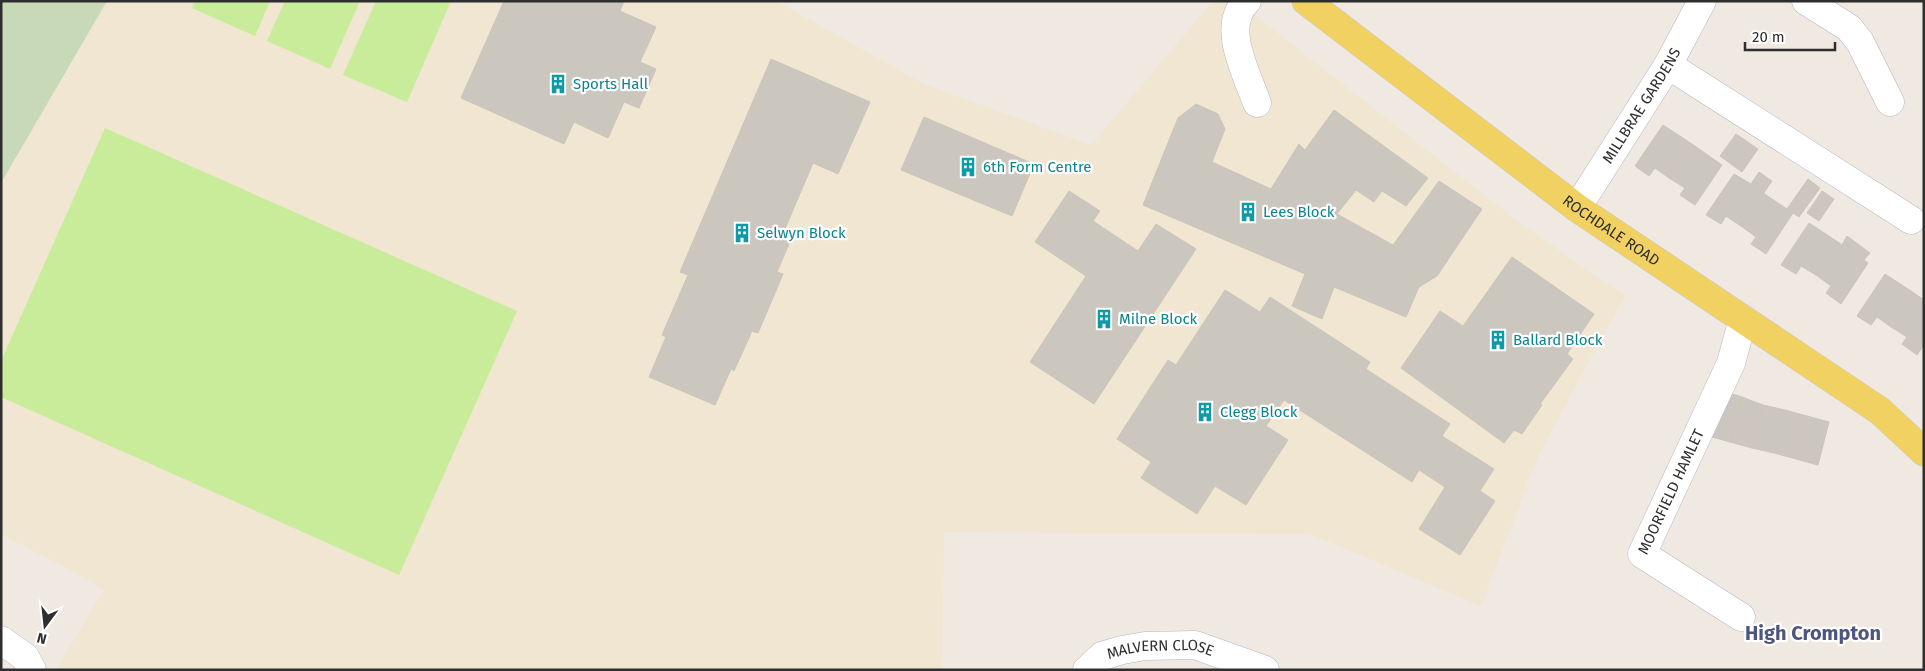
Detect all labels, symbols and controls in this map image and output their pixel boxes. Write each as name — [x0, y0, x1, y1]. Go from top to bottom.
scale bar — [1745, 20, 1835, 52]
text: 20 m — [1752, 28, 1785, 46]
street label: MILLBRAE GARDENS — [1599, 45, 1684, 167]
building icon: Sports Hall — [547, 73, 569, 95]
place label: Sports Hall — [573, 75, 649, 93]
building icon: 6th Form Centre — [957, 156, 979, 178]
place label: 6th Form Centre — [983, 158, 1091, 176]
street label: ROCHDALE ROAD — [1559, 191, 1663, 270]
building icon: Lees Block — [1237, 201, 1259, 223]
place label: Lees Block — [1263, 203, 1335, 221]
building icon: Selwyn Block — [731, 222, 753, 244]
place label: Selwyn Block — [757, 224, 846, 242]
building icon: Milne Block — [1093, 308, 1115, 330]
place label: Milne Block — [1119, 310, 1198, 328]
building icon: Ballard Block — [1487, 329, 1509, 351]
place label: Ballard Block — [1513, 331, 1603, 349]
building icon: Clegg Block — [1194, 401, 1216, 423]
place label: Clegg Block — [1220, 403, 1298, 421]
street label: MOORFIELD HAMLET — [1634, 426, 1708, 557]
north arrow — [20, 601, 70, 651]
district label: High Crompton — [1745, 621, 1881, 645]
text: N — [35, 629, 48, 647]
street label: MALVERN CLOSE — [1105, 636, 1216, 663]

